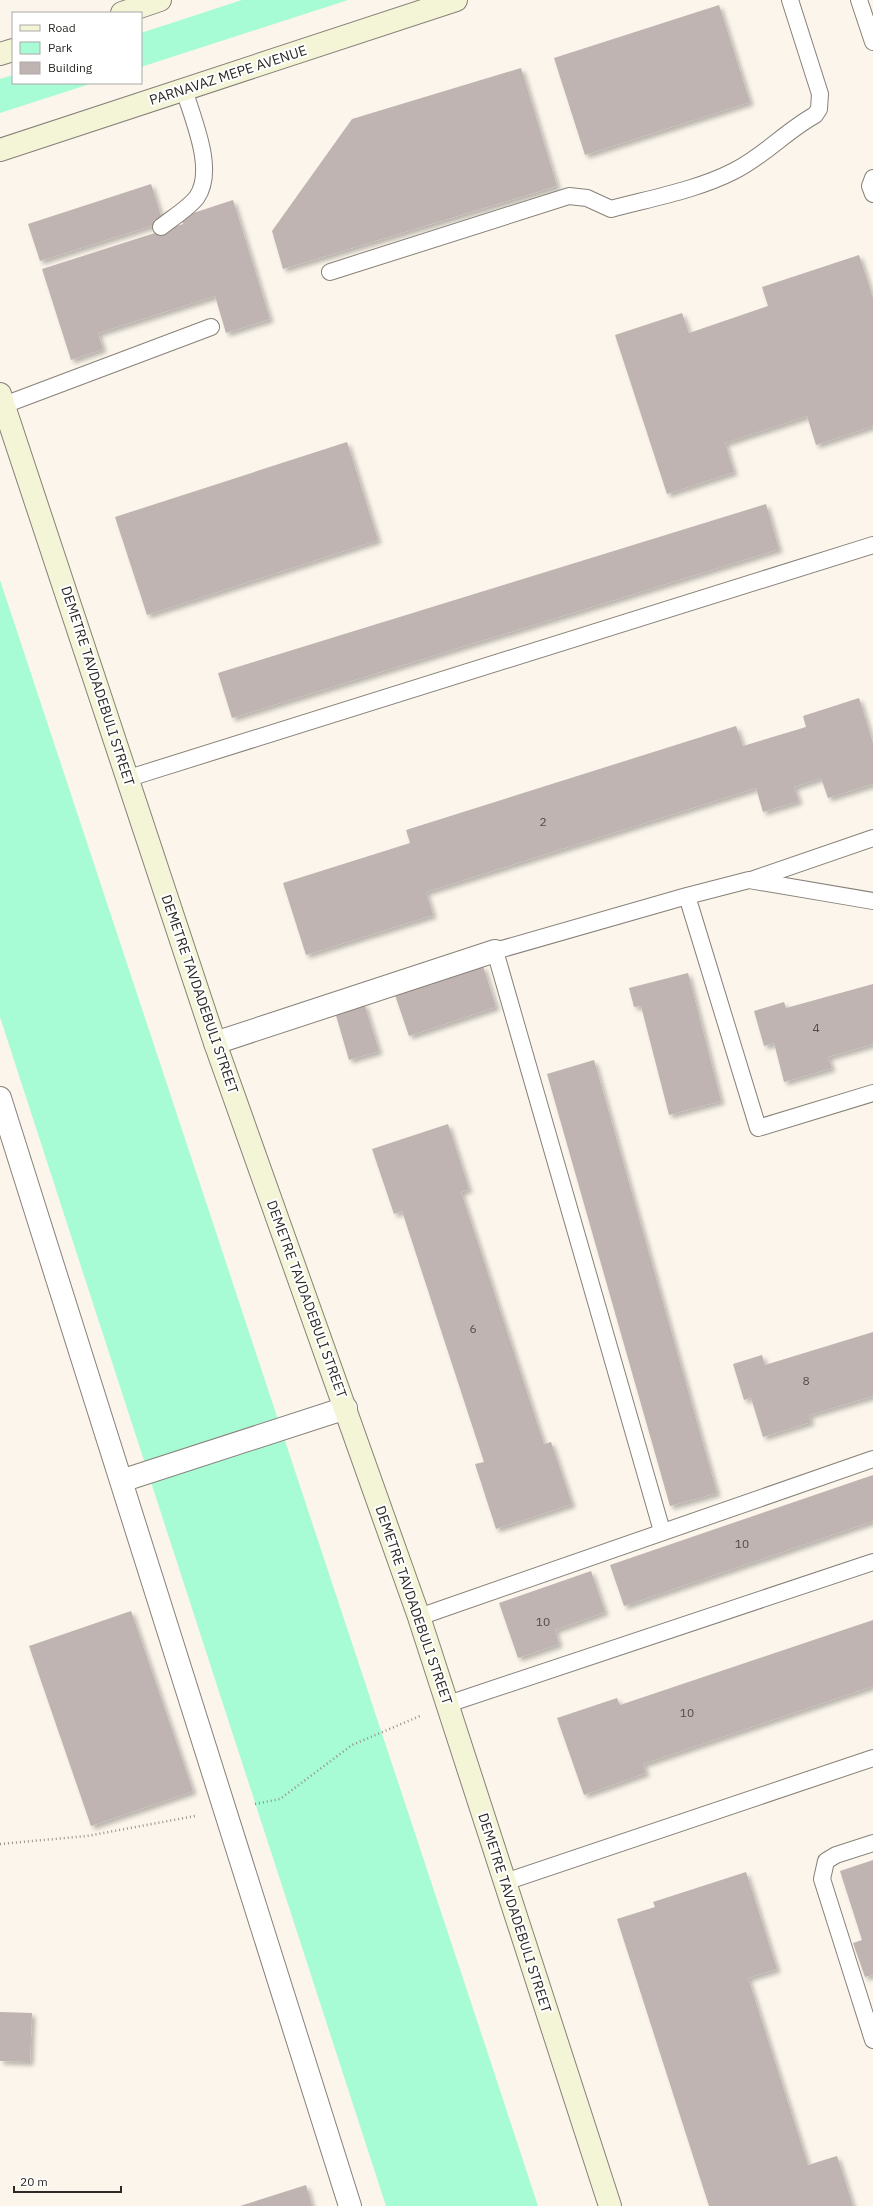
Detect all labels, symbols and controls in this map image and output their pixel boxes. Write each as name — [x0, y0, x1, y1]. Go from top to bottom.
legend — [12, 12, 142, 84]
text: Road — [48, 20, 76, 35]
text: Park — [48, 40, 73, 55]
street label: PARNAVAZ MEPE AVENUE — [147, 41, 309, 109]
text: Building — [48, 60, 93, 75]
street label: DEMETRE TAVDADEBULI STREET — [57, 584, 139, 788]
house number: 2 — [539, 814, 547, 829]
street label: DEMETRE TAVDADEBULI STREET — [157, 892, 243, 1096]
house number: 4 — [812, 1020, 820, 1035]
street label: DEMETRE TAVDADEBULI STREET — [263, 1198, 351, 1400]
house number: 6 — [469, 1321, 477, 1336]
house number: 8 — [802, 1373, 810, 1388]
street label: DEMETRE TAVDADEBULI STREET — [371, 1503, 457, 1707]
house number: 10 — [735, 1536, 749, 1551]
house number: 10 — [536, 1614, 550, 1629]
house number: 10 — [680, 1705, 694, 1720]
street label: DEMETRE TAVDADEBULI STREET — [474, 1811, 556, 2015]
scale bar — [14, 2168, 121, 2194]
text: 20 m — [20, 2174, 48, 2189]

